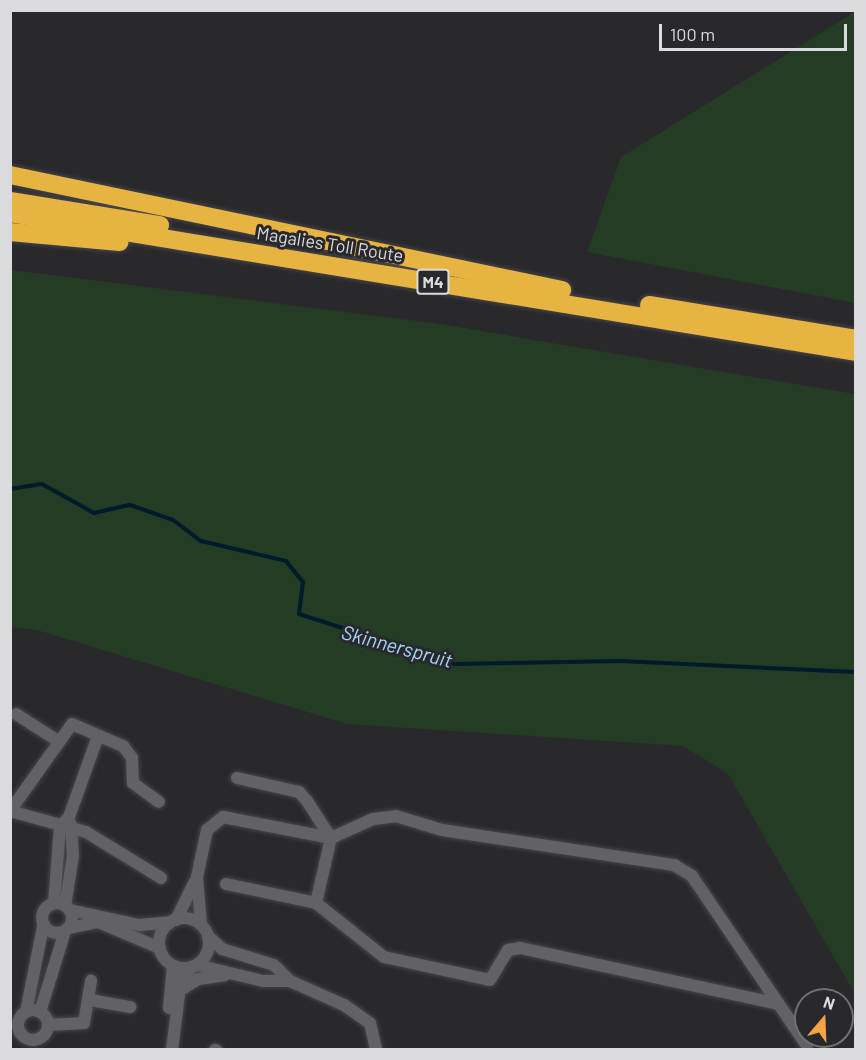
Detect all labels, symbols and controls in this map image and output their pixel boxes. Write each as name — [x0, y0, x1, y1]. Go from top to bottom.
scale bar — [662, 12, 850, 50]
text: 100 m — [670, 23, 715, 45]
street label: Magalies Toll Route — [255, 222, 405, 266]
road number: M4 — [415, 269, 451, 295]
water label: Skinnerspruit — [339, 620, 455, 672]
north arrow — [794, 988, 854, 1048]
text: N — [821, 992, 837, 1013]

